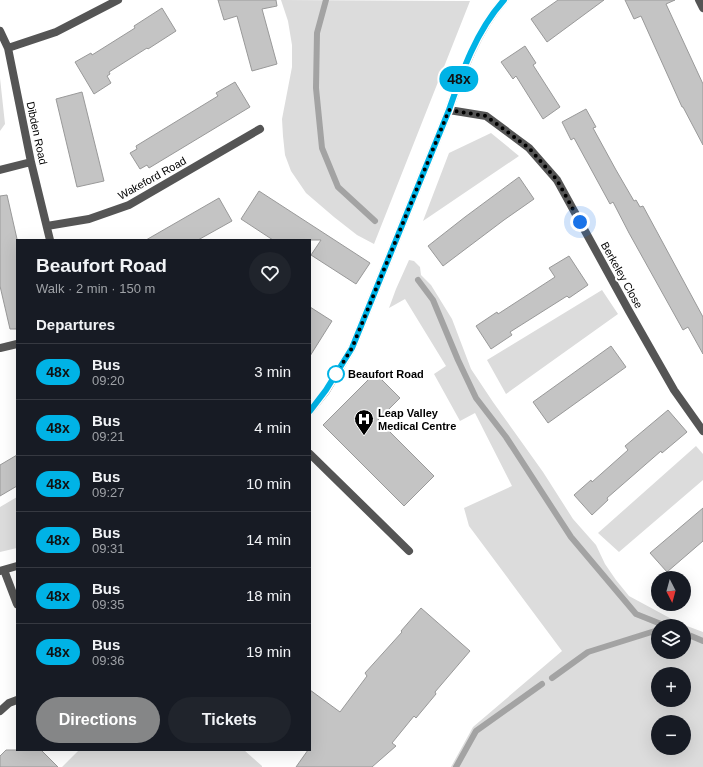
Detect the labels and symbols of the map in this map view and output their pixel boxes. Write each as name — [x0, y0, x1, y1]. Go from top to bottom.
line badge: 48x — [436, 66, 482, 92]
street label: Dibden Road — [24, 100, 50, 166]
street label: Wakeford Road — [116, 154, 188, 202]
your location — [570, 212, 590, 232]
street label: Berkeley Close — [599, 240, 645, 310]
marker: Beaufort Road — [327, 365, 345, 383]
place label: Beaufort Road — [348, 368, 424, 380]
place label: Leap Valley Medical Centre — [378, 407, 456, 432]
hospital icon: Leap Valley Medical Centre — [353, 408, 375, 436]
north arrow — [651, 571, 691, 611]

